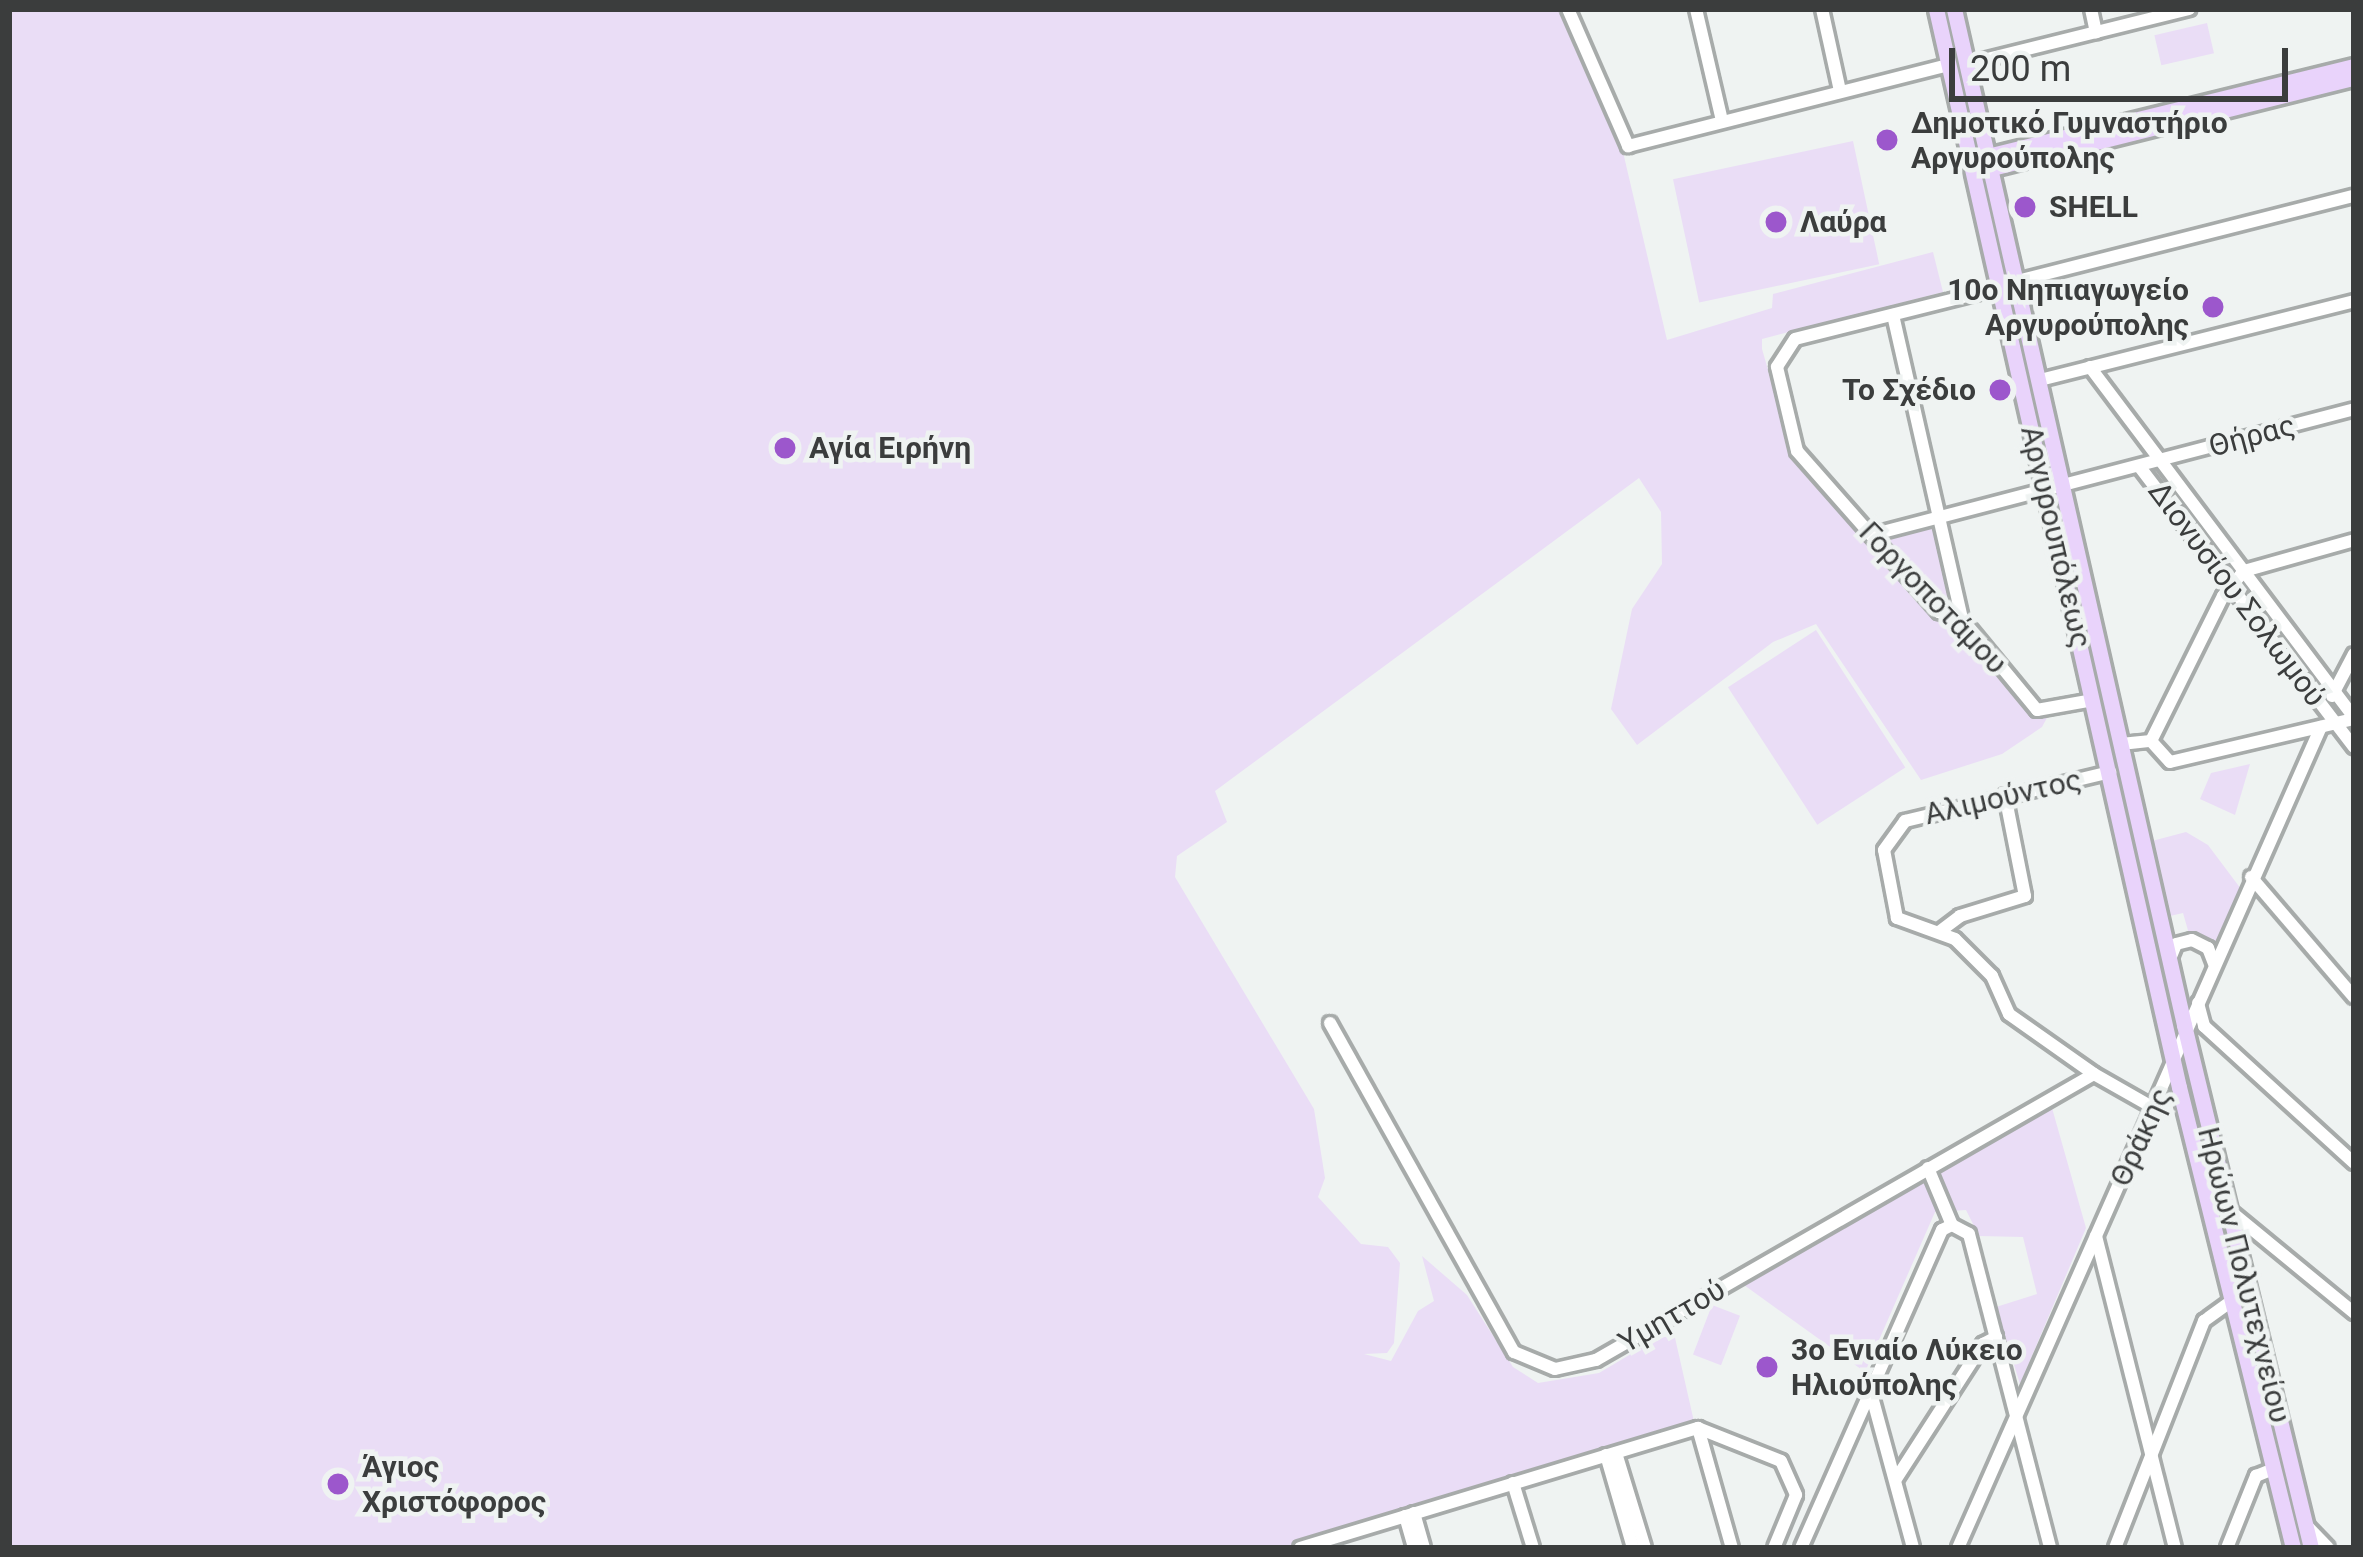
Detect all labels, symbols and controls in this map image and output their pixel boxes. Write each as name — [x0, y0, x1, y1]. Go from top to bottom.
scale bar — [1955, 24, 2294, 98]
text: 200 m — [1970, 48, 2071, 90]
place label: Δημοτικό Γυμναστήριο Αργυρούπολης — [1911, 105, 2228, 176]
marker: Δημοτικό Γυμναστήριο Αργυρούπολης — [1874, 127, 1900, 153]
place label: SHELL — [2049, 189, 2138, 225]
marker: SHELL — [2012, 194, 2038, 220]
place label: Λαύρα — [1800, 204, 1886, 240]
marker: Λαύρα — [1763, 209, 1789, 235]
place label: 10ο Νηπιαγωγείο Αργυρούπολης — [1947, 272, 2189, 342]
marker: 10ο Νηπιαγωγείο Αργυρούπολης — [2200, 294, 2226, 320]
place label: Το Σχέδιο — [1842, 372, 1976, 408]
marker: Το Σχέδιο — [1987, 377, 2013, 403]
street label: Θήρας — [2205, 407, 2299, 465]
street label: Αργυρουπόλεως — [2013, 422, 2099, 652]
place label: Αγία Ειρήνη — [809, 430, 971, 466]
marker: Αγία Ειρήνη — [772, 435, 798, 461]
street label: Διονυσίου Σολωμού — [2141, 474, 2333, 714]
street label: Γοργοποτάμου — [1852, 515, 2014, 681]
street label: Αλιμούντος — [1921, 761, 2085, 833]
street label: Θράκης — [2103, 1082, 2179, 1192]
street label: Ηρώων Πολυτεχνείου — [2190, 1123, 2298, 1427]
street label: Υμηττού — [1612, 1271, 1732, 1361]
place label: 3ο Ενιαίο Λύκειο Ηλιούπολης — [1791, 1332, 2023, 1402]
marker: 3ο Ενιαίο Λύκειο Ηλιούπολης — [1754, 1354, 1780, 1380]
place label: Άγιος Χριστόφορος — [362, 1449, 546, 1520]
marker: Άγιος Χριστόφορος — [325, 1471, 351, 1497]

